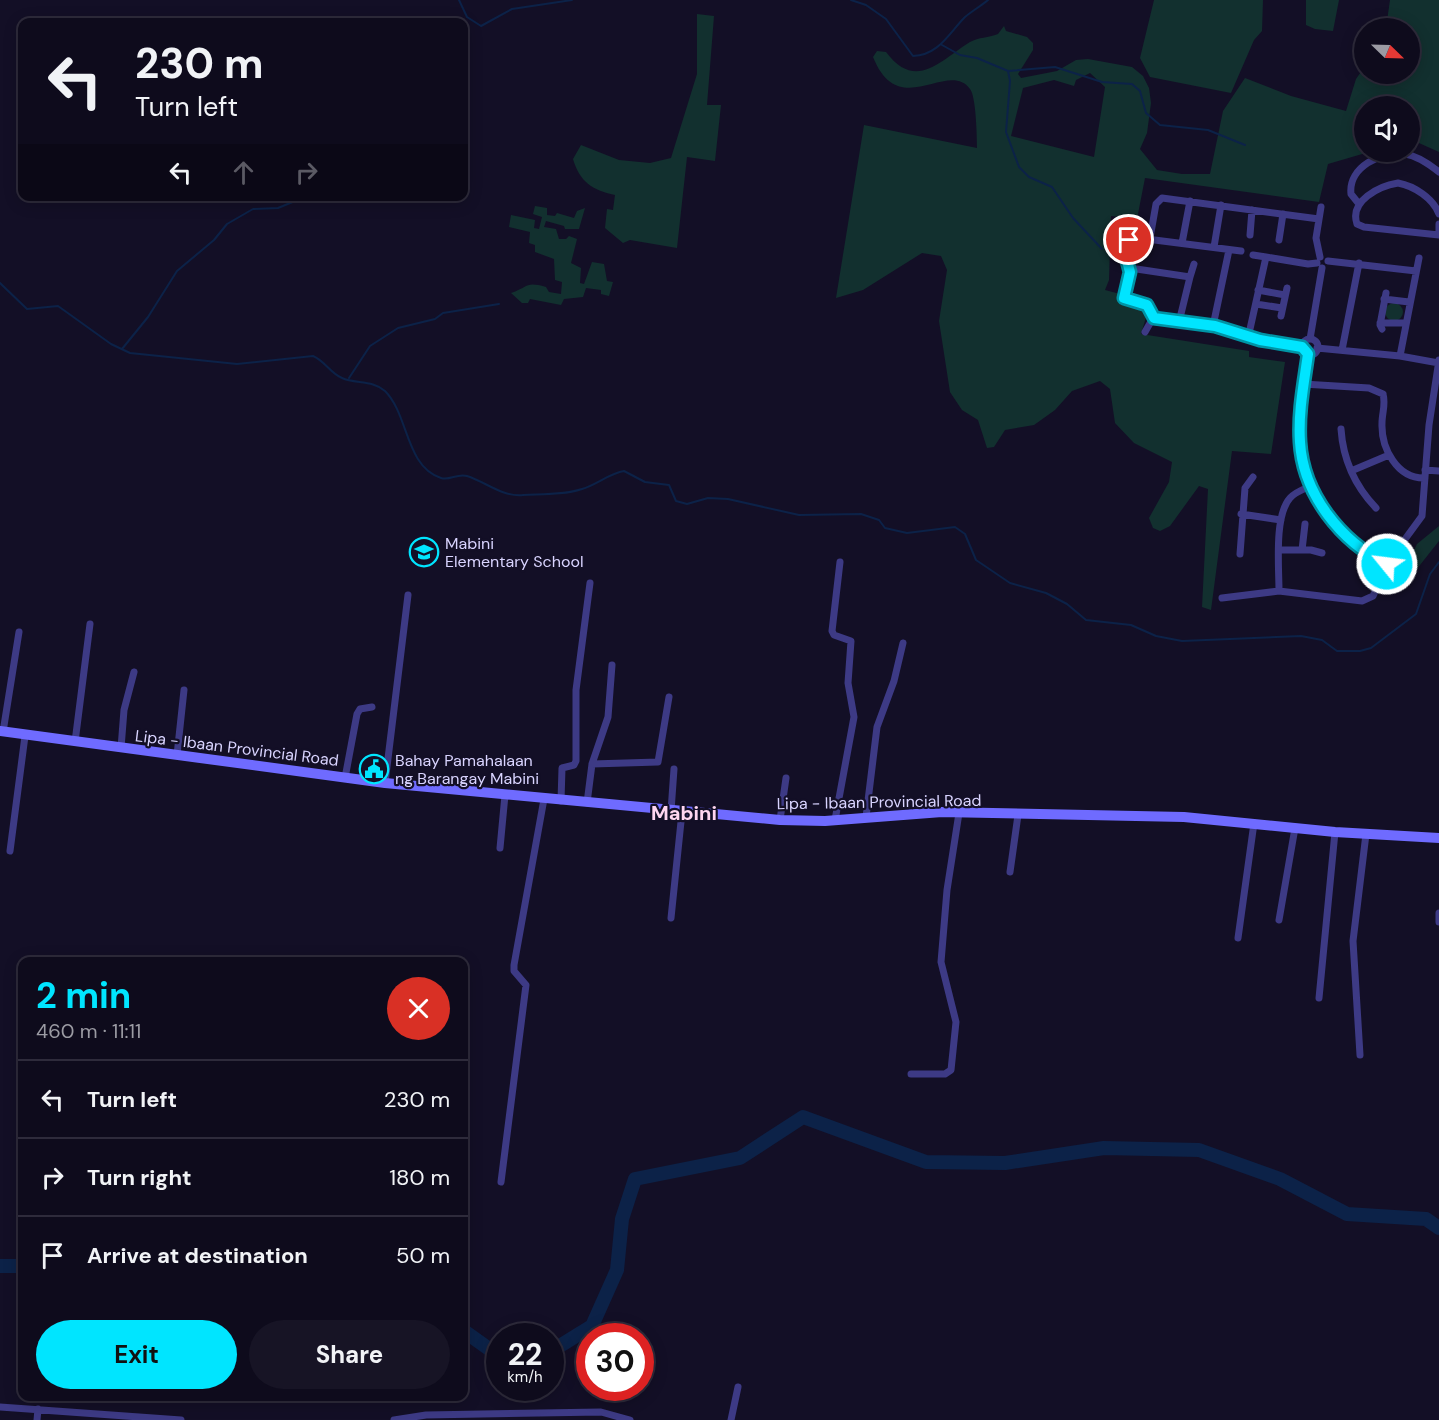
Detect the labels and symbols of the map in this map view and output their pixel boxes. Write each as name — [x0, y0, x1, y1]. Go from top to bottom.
north arrow — [1354, 18, 1420, 84]
pin — [1103, 214, 1154, 265]
position arrow — [1355, 532, 1419, 596]
place label: Mabini Elementary School — [445, 533, 583, 572]
school or university icon: Mabini Elementary School — [408, 536, 440, 568]
street label: Lipa - Ibaan Provincial Road — [134, 725, 340, 771]
place label: Bahay Pamahalaan ng Barangay Mabini — [395, 750, 539, 789]
public building icon: Bahay Pamahalaan ng Barangay Mabini — [358, 753, 390, 785]
street label: Lipa - Ibaan Provincial Road — [776, 790, 982, 814]
district label: Mabini — [651, 800, 717, 826]
speed limit sign: 30 — [576, 1323, 654, 1401]

